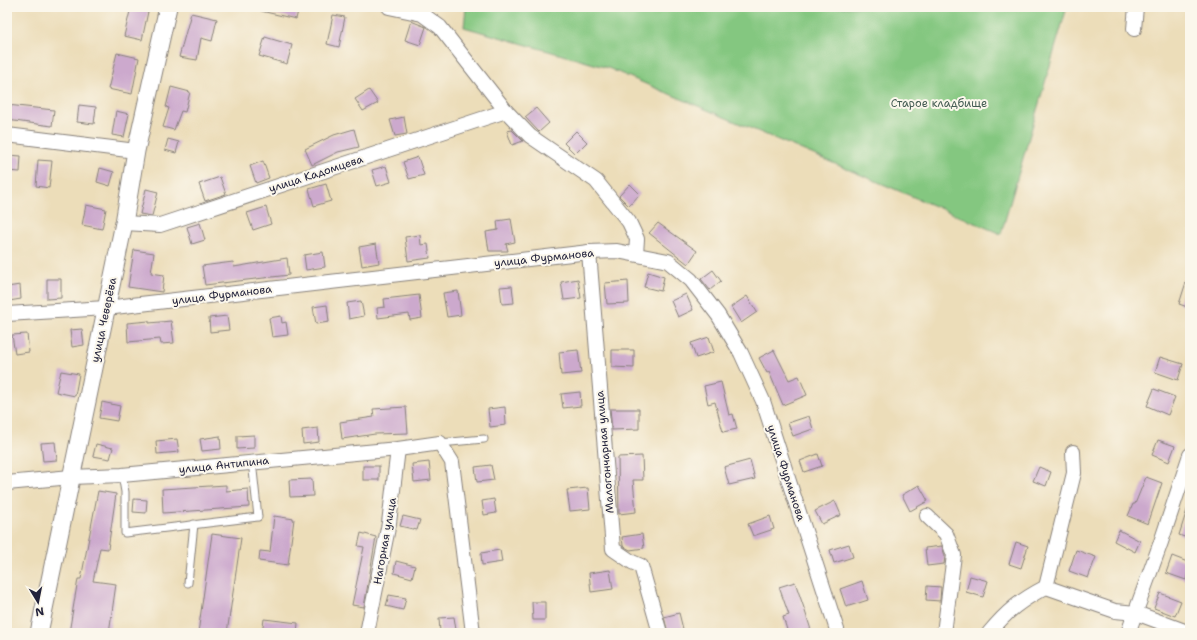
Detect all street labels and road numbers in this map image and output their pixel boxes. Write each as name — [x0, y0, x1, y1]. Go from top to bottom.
street label: улица Кадомцева — [267, 152, 365, 196]
street label: улица Фурманова — [493, 245, 595, 271]
street label: улица Чеверёва — [88, 276, 120, 364]
street label: улица Фурманова — [171, 281, 273, 309]
street label: Малогончарная улица — [592, 390, 618, 514]
street label: улица Фурманова — [763, 423, 809, 523]
street label: улица Антипина — [178, 453, 270, 477]
street label: Нагорная улица — [370, 496, 400, 586]

